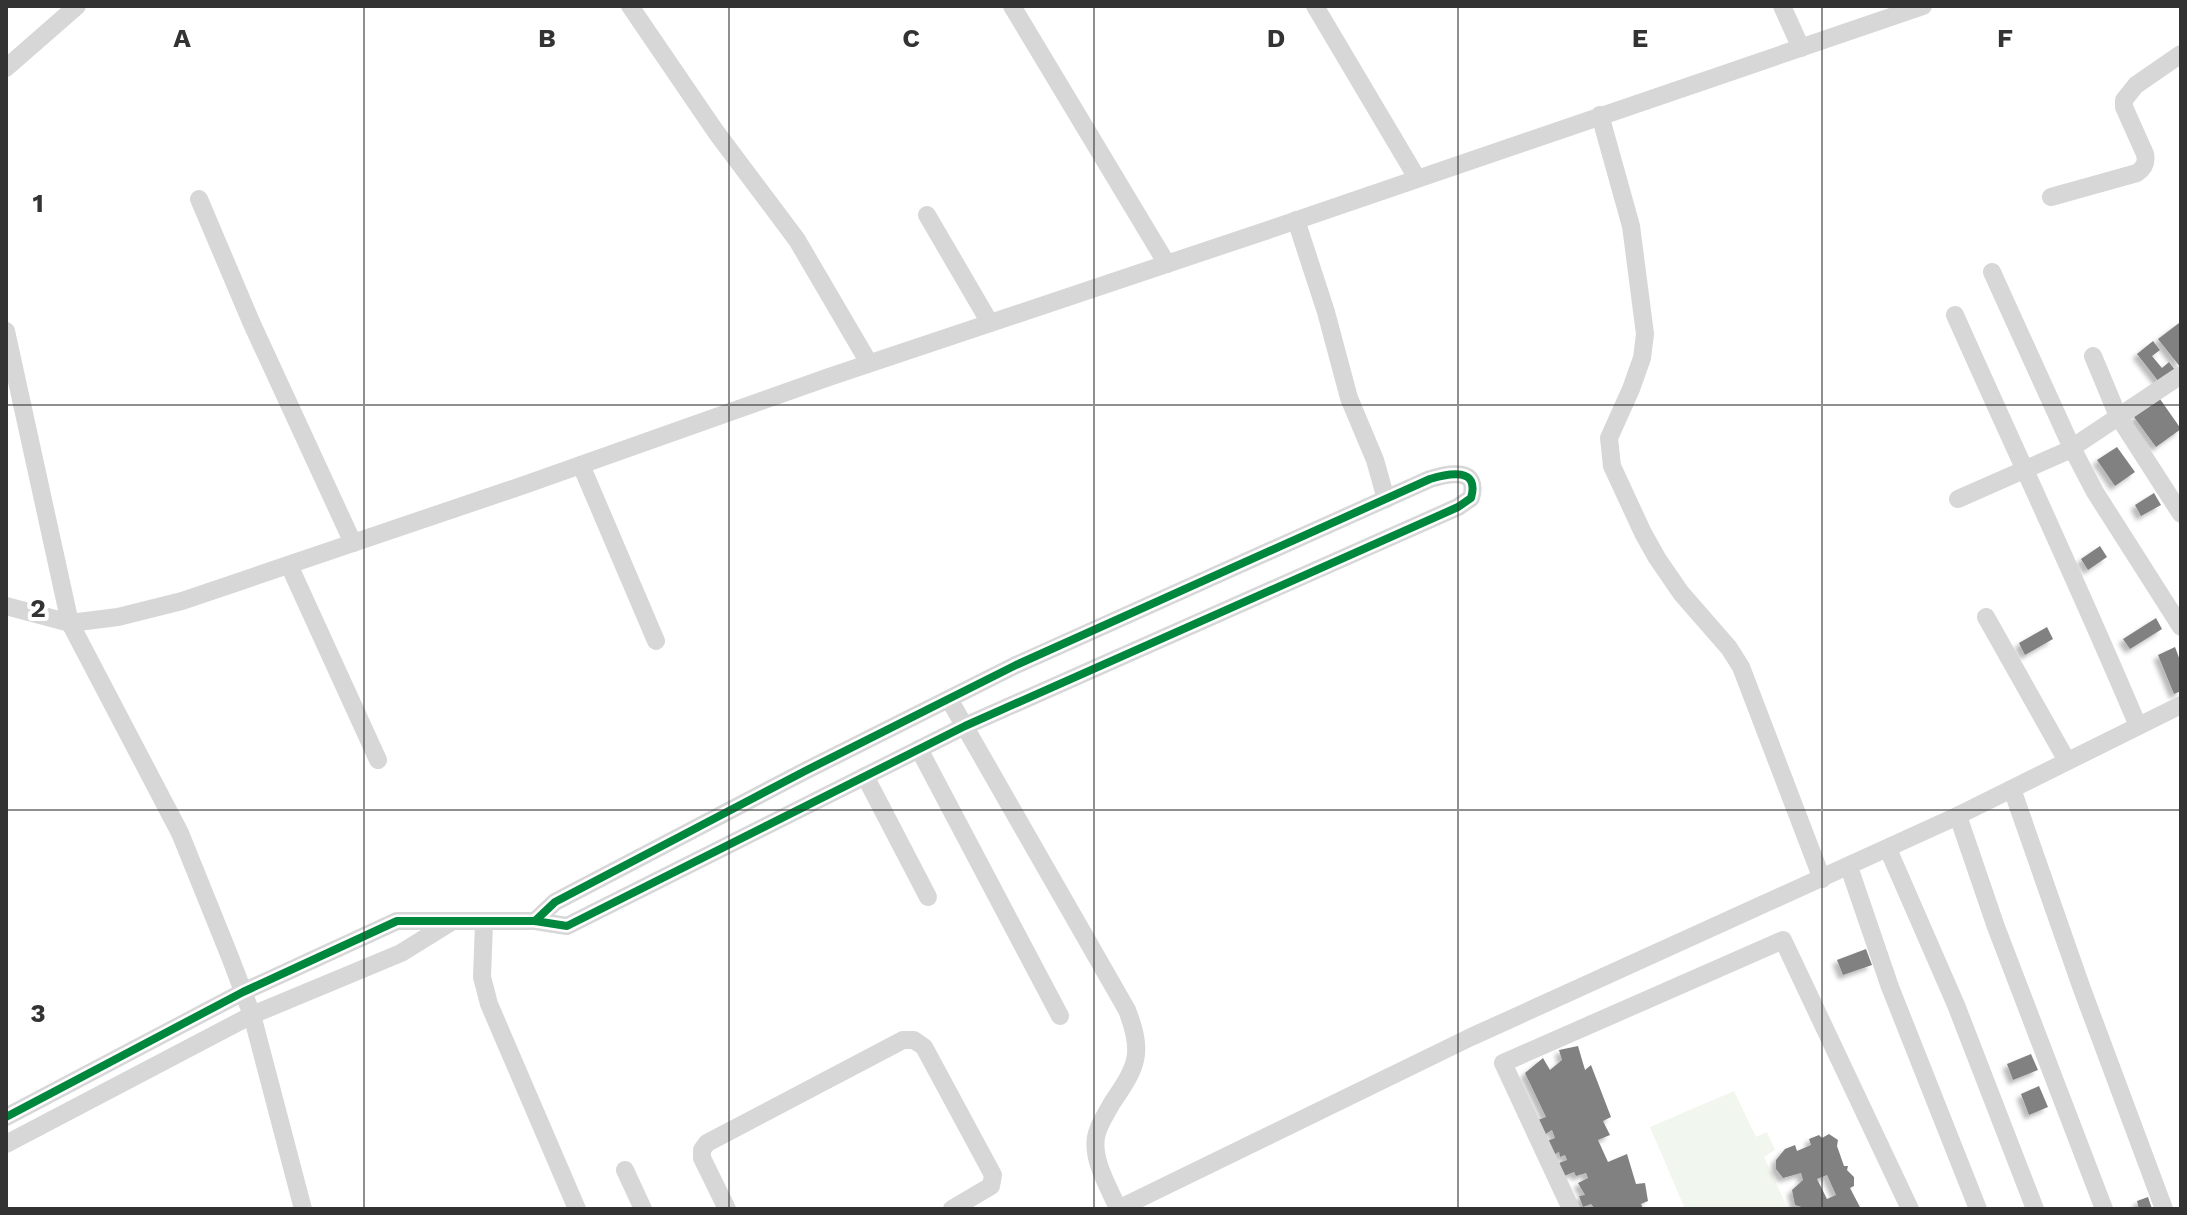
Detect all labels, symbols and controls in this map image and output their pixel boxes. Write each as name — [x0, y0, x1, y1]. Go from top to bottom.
text: A — [173, 23, 191, 53]
text: B — [538, 23, 556, 53]
text: C — [902, 23, 920, 53]
text: D — [1267, 23, 1285, 53]
text: E — [1632, 23, 1648, 53]
text: F — [1997, 23, 2013, 53]
text: 1 — [32, 188, 44, 218]
text: 2 — [30, 593, 46, 623]
text: 3 — [30, 998, 46, 1028]

